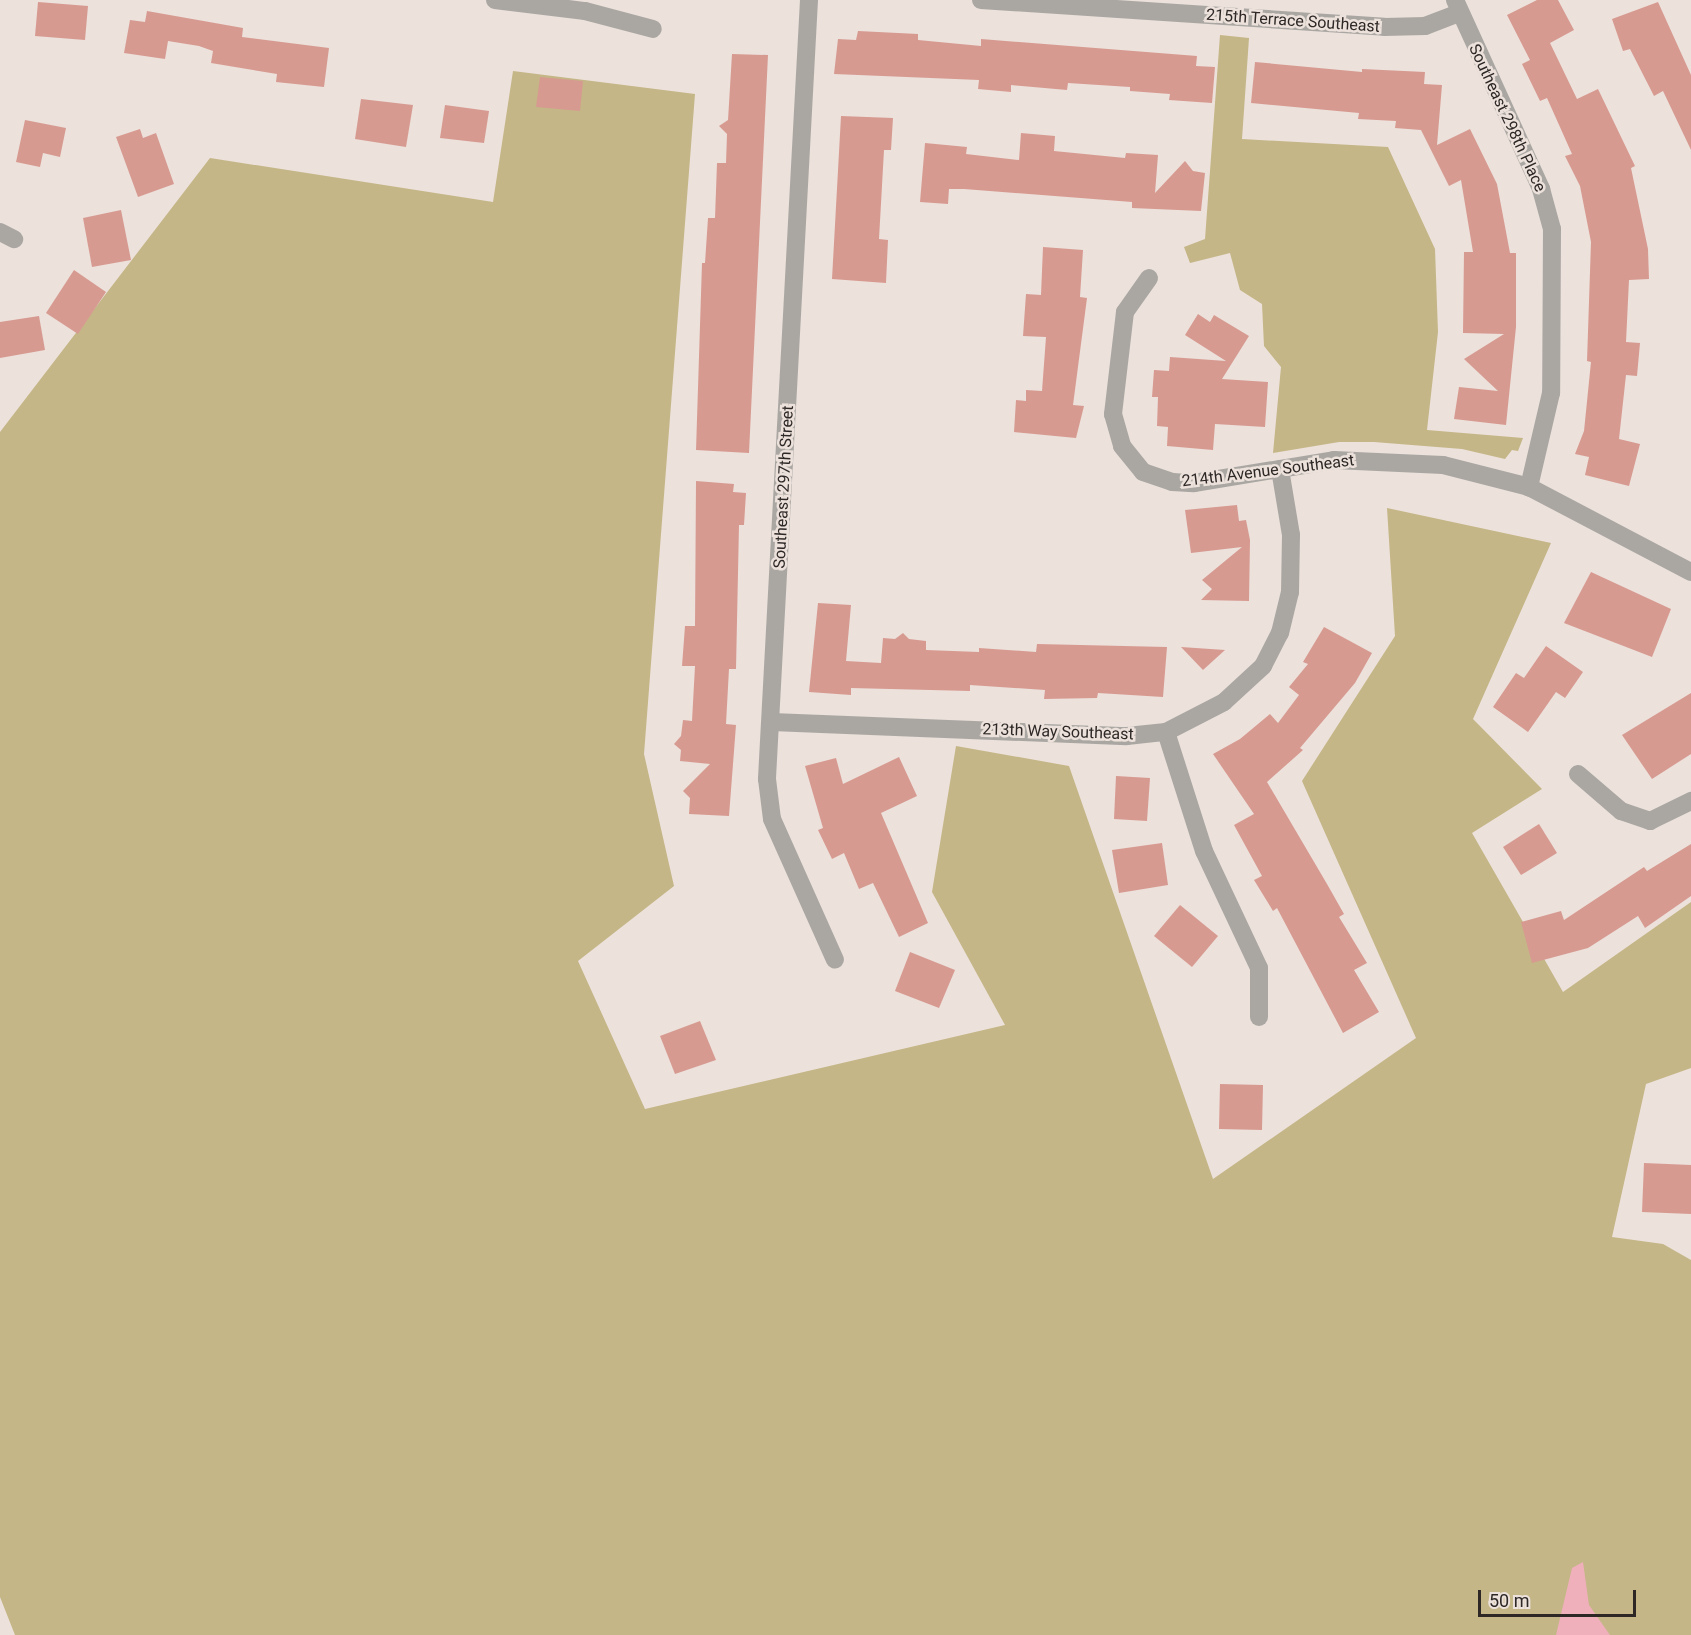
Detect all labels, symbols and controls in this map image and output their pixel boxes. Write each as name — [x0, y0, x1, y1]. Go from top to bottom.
street label: 215th Terrace Southeast — [1205, 5, 1381, 37]
street label: Southeast 298th Place — [1464, 41, 1550, 195]
street label: Southeast 297th Street — [770, 405, 798, 569]
street label: 214th Avenue Southeast — [1181, 451, 1355, 491]
street label: 213th Way Southeast — [982, 720, 1134, 744]
scale bar — [1481, 1578, 1638, 1616]
text: 50 m — [1489, 1590, 1529, 1611]

